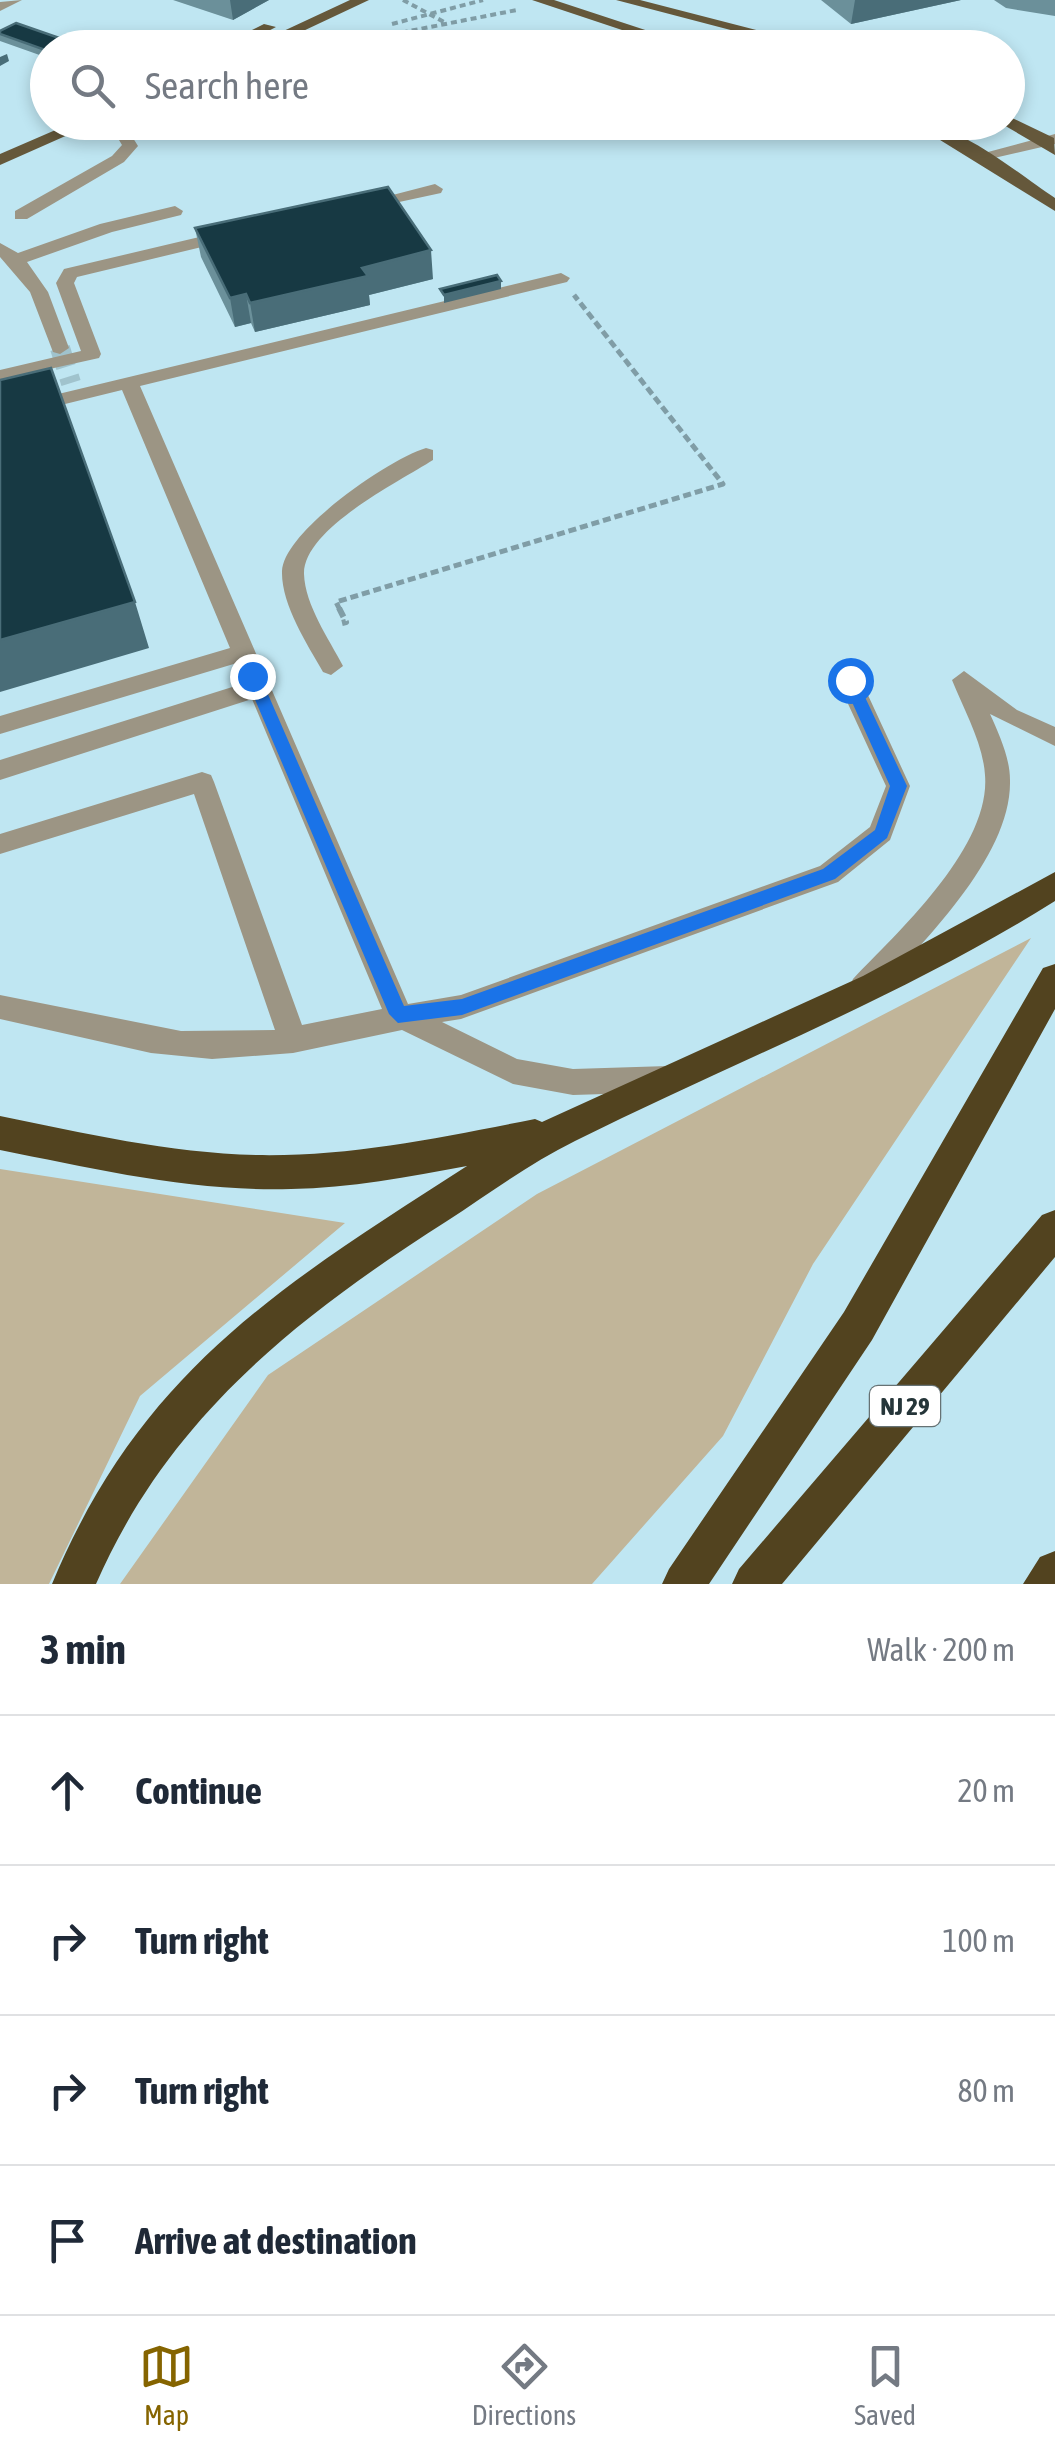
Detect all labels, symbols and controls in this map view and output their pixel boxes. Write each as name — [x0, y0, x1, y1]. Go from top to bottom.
search box — [30, 30, 1025, 140]
icon: search — [65, 58, 120, 113]
text: Search here — [145, 64, 309, 107]
route end — [230, 654, 276, 700]
route start — [828, 658, 874, 704]
road number: NJ 29 — [870, 1386, 940, 1426]
text: 3 min — [40, 1625, 126, 1673]
text: Walk · 200 m — [867, 1631, 1015, 1668]
icon: ahead — [40, 1763, 95, 1818]
text: Continue — [135, 1769, 262, 1812]
text: 20 m — [957, 1772, 1015, 1809]
icon: right — [40, 1913, 95, 1968]
text: Turn right — [135, 1919, 269, 1962]
text: 100 m — [942, 1922, 1015, 1959]
icon: right — [40, 2063, 95, 2118]
text: Turn right — [135, 2069, 269, 2112]
text: 80 m — [957, 2072, 1015, 2109]
icon: arrive — [40, 2213, 95, 2268]
text: Arrive at destination — [135, 2219, 417, 2262]
tab: Map — [139, 2339, 194, 2431]
tab: Directions — [472, 2339, 576, 2431]
tab: Saved — [854, 2339, 916, 2431]

